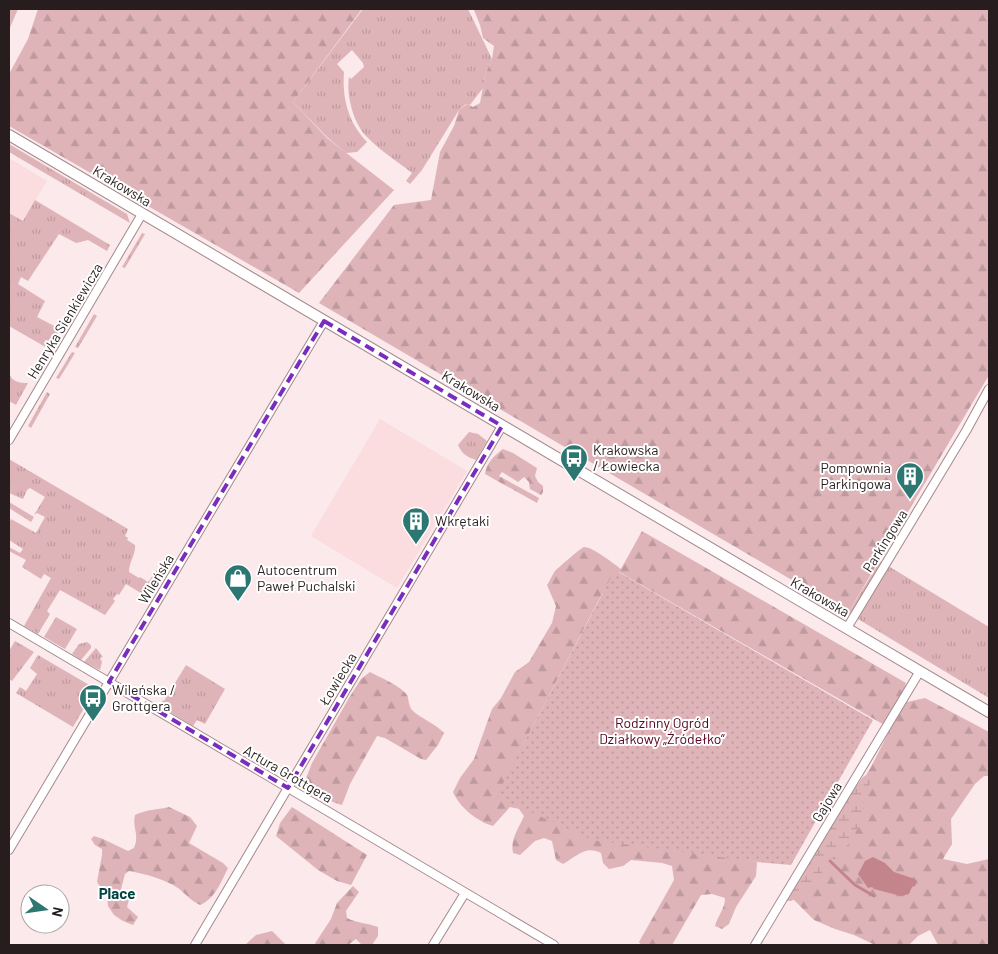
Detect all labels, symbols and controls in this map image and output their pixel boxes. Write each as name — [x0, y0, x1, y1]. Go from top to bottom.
street label: Krakowska — [90, 161, 155, 210]
street label: Henryka Sienkiewicza — [23, 260, 106, 382]
street label: Krakowska — [439, 366, 504, 415]
place label: Krakowska / Łowiecka — [593, 441, 660, 474]
bus stop icon: Krakowska / Łowiecka — [559, 443, 589, 482]
place label: Pompownia Parkingowa — [820, 459, 891, 492]
building icon: Pompownia Parkingowa — [895, 461, 925, 500]
building icon: Wkrętaki — [401, 506, 431, 545]
street label: Parkingowa — [859, 506, 910, 575]
place label: Wkrętaki — [435, 512, 490, 529]
street label: Wileńska — [134, 551, 177, 607]
place label: Autocentrum Paweł Puchalski — [257, 561, 356, 594]
shop icon: Autocentrum Paweł Puchalski — [223, 563, 253, 602]
street label: Krakowska — [788, 573, 853, 620]
street label: Łowiecka — [315, 649, 360, 709]
place label: Wileńska / Grottgera — [112, 681, 175, 714]
bus stop icon: Wileńska / Grottgera — [78, 683, 108, 722]
park label: Rodzinny Ogród Działkowy „Źródełko” — [599, 714, 725, 747]
street label: Artura Grottgera — [241, 741, 336, 806]
street label: Gajowa — [808, 779, 845, 825]
north arrow — [20, 884, 70, 934]
district label: Place — [99, 884, 135, 902]
text: N — [49, 906, 67, 918]

